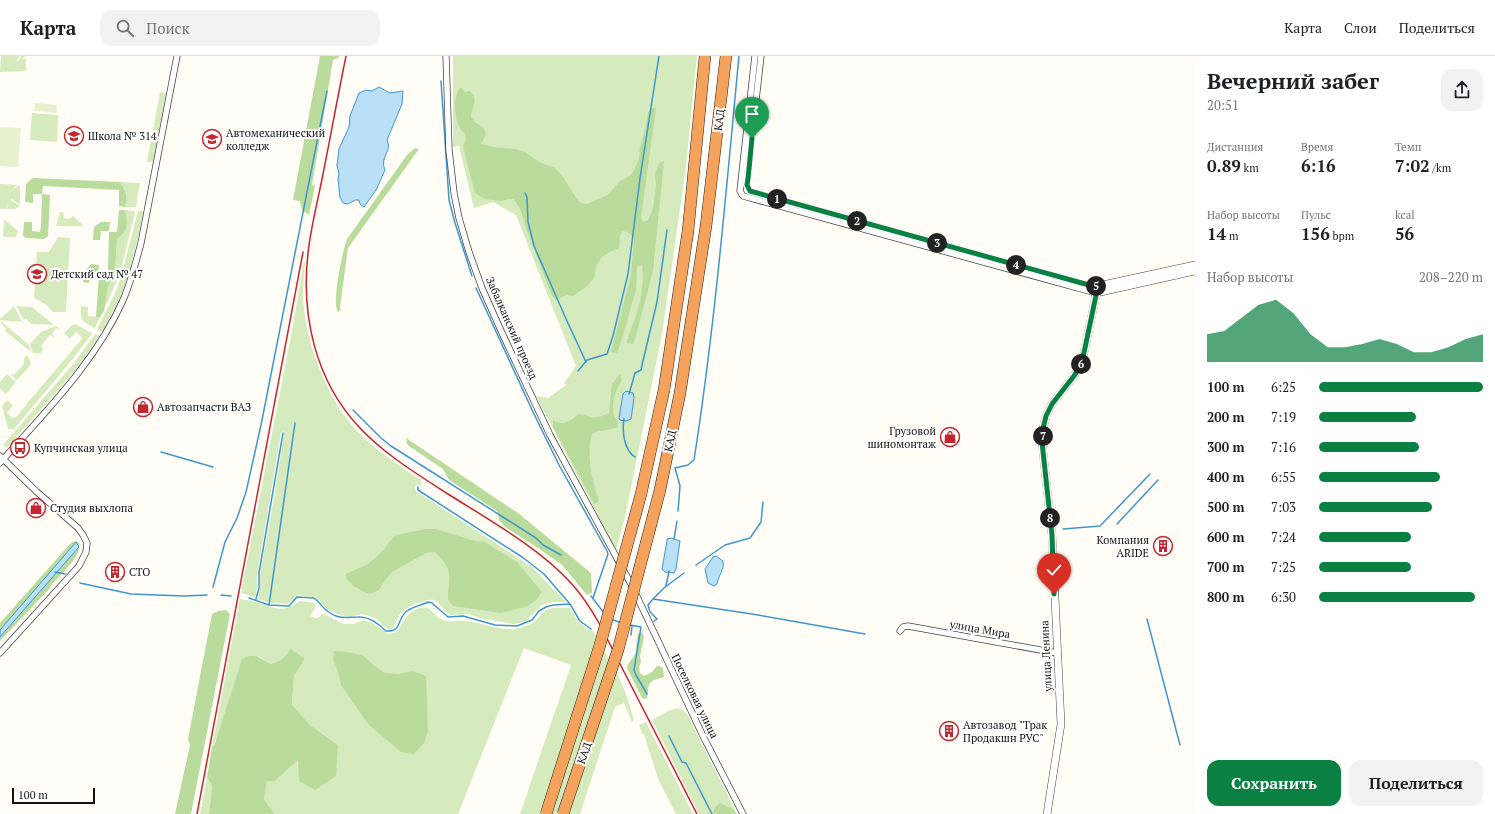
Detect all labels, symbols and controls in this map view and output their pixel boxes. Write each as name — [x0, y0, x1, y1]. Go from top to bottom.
search box — [100, 10, 380, 46]
text: Карта — [20, 15, 76, 40]
icon: search — [114, 17, 136, 39]
text: Поиск — [146, 18, 190, 38]
text: Карта — [1284, 18, 1322, 37]
text: Слои — [1344, 18, 1377, 37]
text: Поделиться — [1399, 18, 1475, 37]
text: Вечерний забег — [1207, 66, 1379, 95]
button: share — [1441, 69, 1483, 111]
text: 20:51 — [1207, 96, 1239, 114]
pin — [735, 97, 769, 138]
icon: arrive — [741, 103, 763, 125]
street label: КАД — [711, 108, 727, 132]
school or university icon: Школа № 314 — [63, 125, 85, 147]
place label: Автомеханический колледж — [226, 126, 325, 153]
school or university icon: Автомеханический колледж — [201, 128, 223, 150]
place label: Школа № 314 — [88, 129, 157, 143]
text: Дистанция — [1207, 140, 1263, 154]
text: Время — [1301, 140, 1333, 154]
text: Темп — [1395, 140, 1421, 154]
text: 0.89 — [1207, 154, 1241, 177]
text: 6:16 — [1301, 154, 1336, 177]
text: 7:02 — [1395, 154, 1430, 177]
text: km — [1241, 161, 1259, 175]
text: /km — [1430, 161, 1451, 175]
pin: 1 — [767, 189, 787, 209]
text: 1 — [774, 192, 780, 206]
text: Набор высоты — [1207, 208, 1280, 222]
text: Пульс — [1301, 208, 1331, 222]
text: kcal — [1395, 208, 1415, 222]
pin: 2 — [847, 211, 867, 231]
text: 2 — [854, 214, 860, 228]
text: 14 — [1207, 222, 1226, 245]
text: 156 — [1301, 222, 1330, 245]
text: 56 — [1395, 222, 1414, 245]
text: m — [1226, 229, 1238, 243]
text: bpm — [1330, 229, 1354, 243]
pin: 3 — [927, 233, 947, 253]
text: 3 — [934, 236, 940, 250]
pin: 4 — [1006, 255, 1026, 275]
text: 4 — [1013, 258, 1019, 272]
school or university icon: Детский сад № 47 — [26, 263, 48, 285]
place label: Детский сад № 47 — [51, 267, 143, 281]
text: Набор высоты — [1207, 268, 1293, 286]
text: 208–220 m — [1419, 268, 1483, 286]
street label: Забалканский проезд — [483, 275, 541, 381]
pin: 5 — [1086, 276, 1106, 296]
text: 5 — [1093, 279, 1099, 293]
pin: 6 — [1071, 354, 1091, 374]
text: 6 — [1078, 357, 1084, 371]
text: 100 m — [1207, 378, 1245, 396]
text: 6:25 — [1271, 378, 1296, 396]
shop icon: Автозапчасти ВАЗ — [132, 396, 154, 418]
place label: Автозапчасти ВАЗ — [157, 400, 251, 414]
text: 200 m — [1207, 408, 1245, 426]
text: 7:19 — [1271, 408, 1296, 426]
place label: Грузовой шиномонтаж — [867, 424, 936, 451]
shop icon: Грузовой шиномонтаж — [939, 426, 961, 448]
pin: 7 — [1033, 426, 1053, 446]
street label: КАД — [661, 428, 679, 453]
text: 7 — [1040, 429, 1046, 443]
bus stop icon: Купчинская улица — [9, 437, 31, 459]
text: 300 m — [1207, 438, 1245, 456]
text: 7:16 — [1271, 438, 1296, 456]
place label: Купчинская улица — [34, 441, 128, 455]
text: 400 m — [1207, 468, 1245, 486]
text: 6:55 — [1271, 468, 1296, 486]
shop icon: Студия выхлопа — [25, 497, 47, 519]
text: 500 m — [1207, 498, 1245, 516]
text: 7:03 — [1271, 498, 1296, 516]
place label: Студия выхлопа — [50, 501, 134, 515]
pin: 8 — [1040, 508, 1060, 528]
text: 8 — [1047, 511, 1053, 525]
text: 600 m — [1207, 528, 1245, 546]
text: 7:24 — [1271, 528, 1296, 546]
place label: Компания ARIDE — [1097, 533, 1149, 560]
building icon: Компания ARIDE — [1152, 535, 1174, 557]
pin — [1037, 553, 1071, 594]
text: 700 m — [1207, 558, 1245, 576]
text: 7:25 — [1271, 558, 1296, 576]
icon: check — [1043, 559, 1065, 581]
building icon: СТО — [104, 561, 126, 583]
place label: СТО — [129, 565, 151, 579]
text: 800 m — [1207, 588, 1245, 606]
text: 6:30 — [1271, 588, 1296, 606]
street label: улица Мира — [948, 617, 1012, 641]
street label: улица Ленина — [1037, 620, 1055, 693]
street label: Поселковая улица — [668, 651, 722, 741]
place label: Автозавод "Трак Продакшн РУС" — [963, 718, 1047, 745]
building icon: Автозавод "Трак Продакшн РУС" — [938, 720, 960, 742]
street label: КАД — [574, 740, 594, 766]
button: Сохранить — [1207, 760, 1341, 806]
button: Поделиться — [1349, 760, 1483, 806]
scale bar — [12, 786, 95, 805]
text: 100 m — [18, 788, 48, 802]

